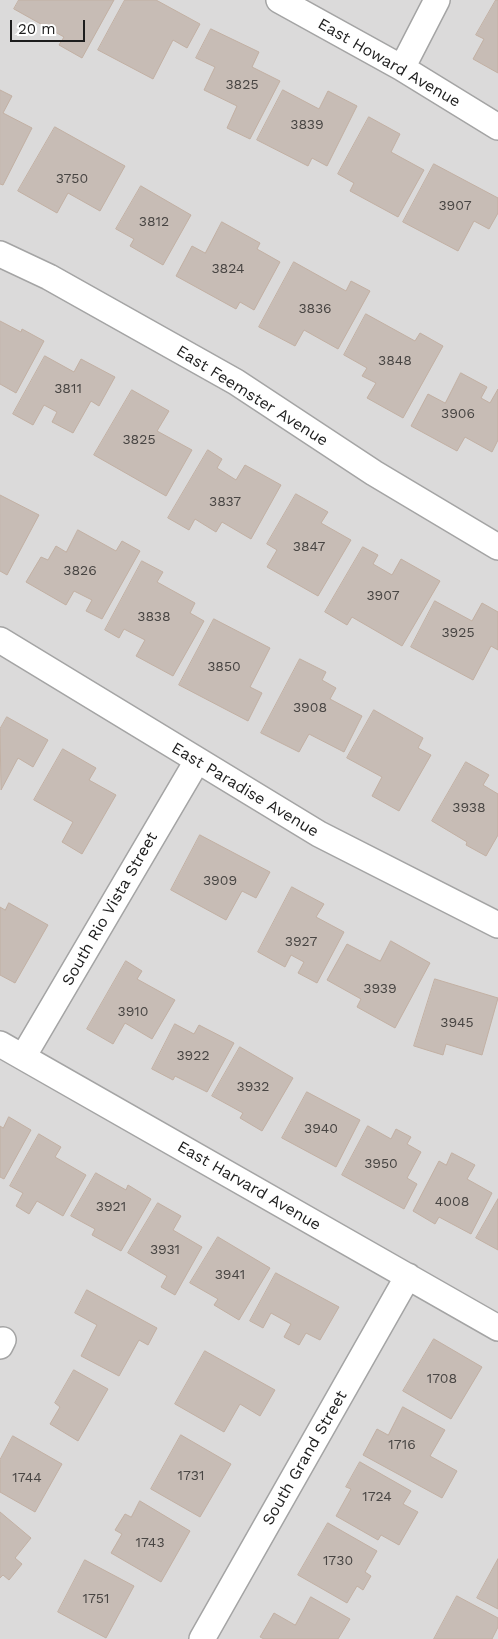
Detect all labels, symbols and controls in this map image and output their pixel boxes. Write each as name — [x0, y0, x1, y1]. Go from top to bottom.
scale bar — [12, 10, 88, 42]
street label: East Howard Avenue — [314, 14, 464, 112]
text: 20 m — [18, 20, 56, 38]
house number: 3825 — [225, 77, 259, 93]
house number: 3839 — [290, 117, 324, 133]
house number: 3750 — [56, 171, 88, 187]
house number: 3907 — [438, 198, 472, 214]
house number: 3812 — [139, 214, 169, 230]
house number: 3824 — [211, 261, 245, 277]
house number: 3836 — [298, 301, 332, 317]
street label: East Feemster Avenue — [173, 341, 331, 451]
house number: 3848 — [378, 353, 412, 369]
house number: 3811 — [54, 381, 82, 397]
house number: 3906 — [441, 406, 475, 422]
house number: 3825 — [122, 432, 156, 448]
house number: 3837 — [209, 494, 241, 510]
house number: 3847 — [293, 539, 325, 555]
house number: 3826 — [63, 563, 97, 579]
house number: 3907 — [366, 588, 400, 604]
house number: 3838 — [137, 609, 171, 625]
house number: 3925 — [441, 625, 475, 641]
house number: 3850 — [207, 659, 241, 675]
house number: 3908 — [293, 700, 327, 716]
street label: East Paradise Avenue — [168, 738, 322, 842]
house number: 3938 — [452, 800, 486, 816]
street label: South Rio Vista Street — [58, 829, 162, 989]
house number: 3909 — [203, 873, 237, 889]
house number: 3927 — [285, 934, 317, 950]
house number: 3939 — [363, 981, 397, 997]
house number: 3910 — [118, 1004, 148, 1020]
house number: 3945 — [440, 1015, 474, 1031]
house number: 3922 — [176, 1048, 210, 1064]
house number: 3932 — [237, 1079, 269, 1095]
house number: 3940 — [304, 1121, 338, 1137]
street label: East Harvard Avenue — [174, 1137, 324, 1235]
house number: 3950 — [364, 1156, 398, 1172]
house number: 4008 — [435, 1194, 469, 1210]
house number: 3921 — [96, 1199, 126, 1215]
house number: 3931 — [150, 1242, 180, 1258]
house number: 3941 — [215, 1267, 245, 1283]
house number: 1708 — [427, 1371, 457, 1387]
street label: South Grand Street — [259, 1387, 351, 1529]
house number: 1716 — [388, 1437, 416, 1453]
house number: 1731 — [178, 1468, 204, 1484]
house number: 1744 — [12, 1470, 42, 1486]
house number: 1724 — [362, 1489, 392, 1505]
house number: 1743 — [135, 1535, 165, 1551]
house number: 1730 — [323, 1553, 353, 1569]
house number: 1751 — [83, 1591, 109, 1607]

